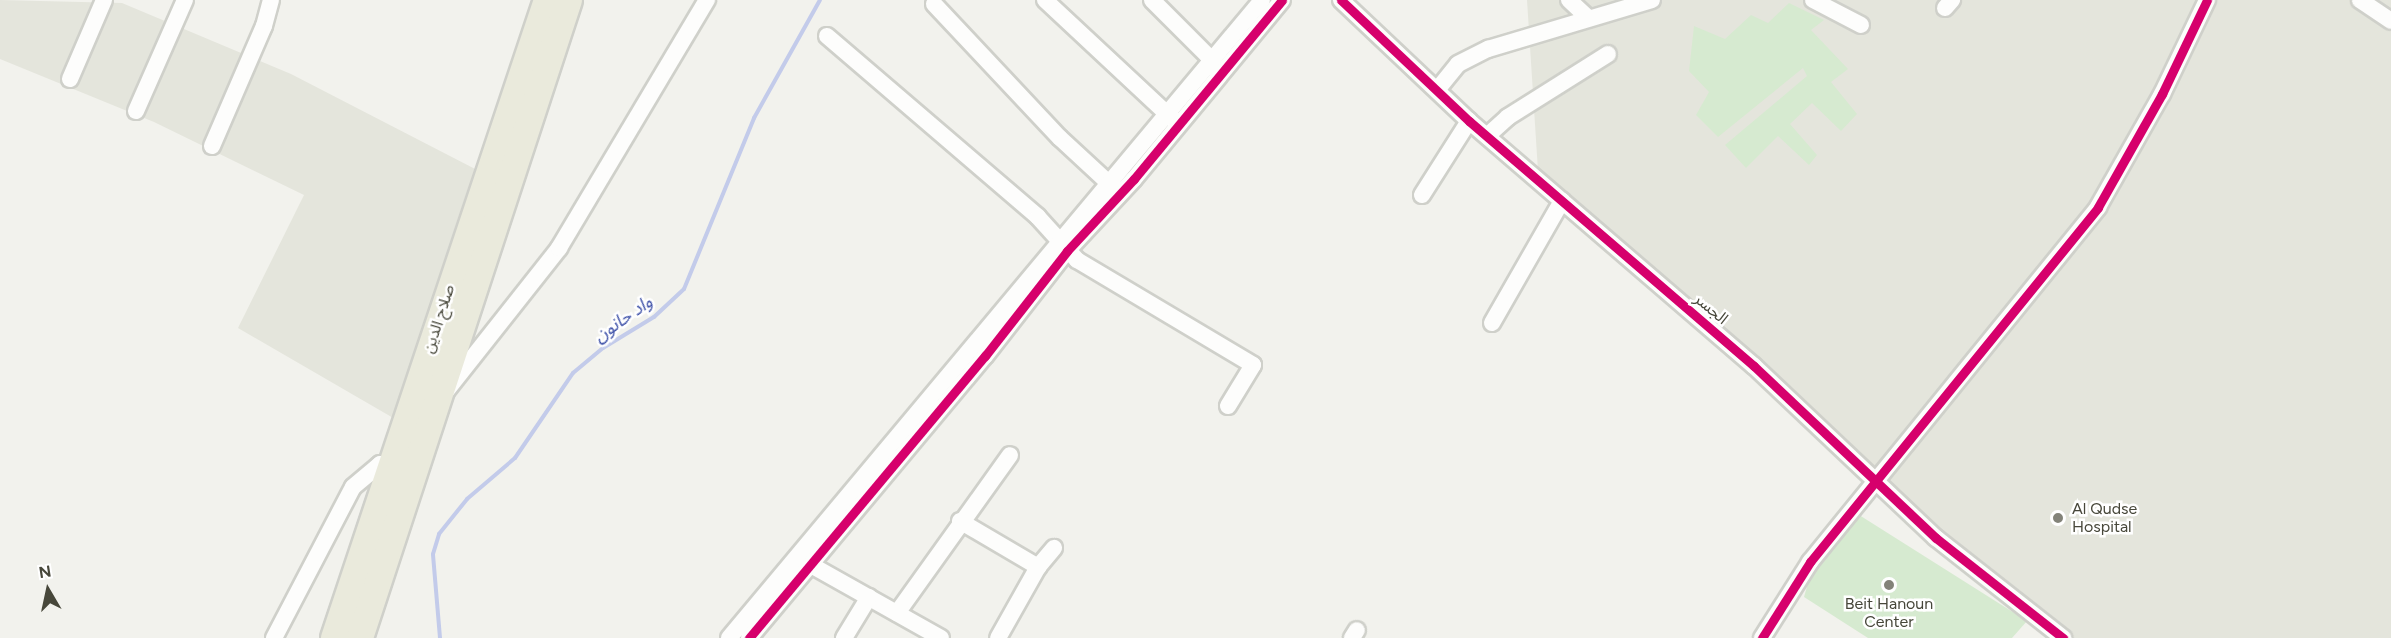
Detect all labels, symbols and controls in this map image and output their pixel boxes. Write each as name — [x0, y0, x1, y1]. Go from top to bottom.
street label: صلاح الدين — [419, 282, 459, 356]
street label: الجسر — [1690, 289, 1732, 329]
water label: واد حانون — [589, 291, 657, 347]
place label: Al Qudse Hospital — [2072, 499, 2137, 537]
marker: Al Qudse Hospital — [2049, 509, 2067, 527]
north arrow — [18, 560, 78, 620]
text: N — [38, 561, 53, 582]
marker: Beit Hanoun Center — [1882, 578, 1896, 592]
place label: Beit Hanoun Center — [1845, 594, 1933, 632]

